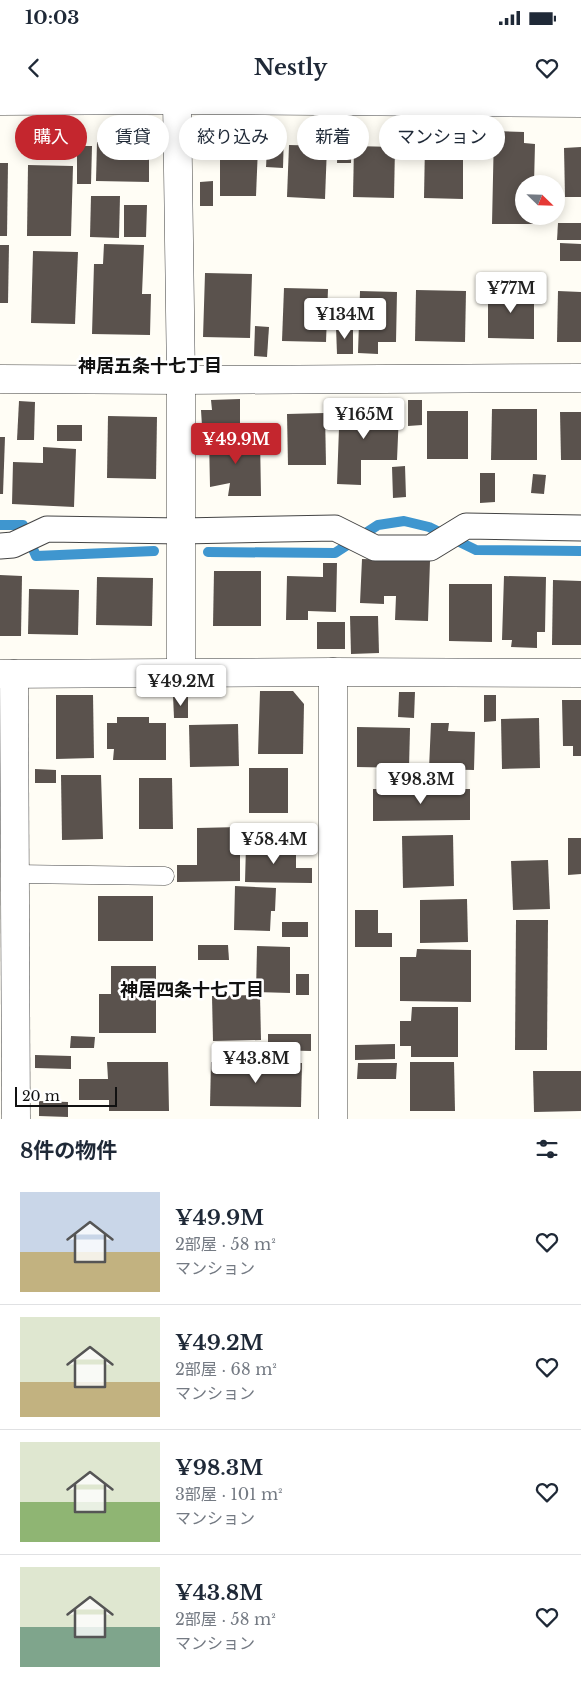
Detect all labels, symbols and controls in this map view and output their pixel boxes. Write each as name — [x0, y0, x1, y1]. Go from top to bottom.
text: 10:03 — [25, 6, 79, 29]
icon: back — [20, 54, 48, 82]
text: Nestly — [254, 54, 327, 81]
icon: heart — [533, 54, 561, 82]
chip: 購入 — [15, 115, 87, 160]
chip: 賃貸 — [97, 115, 169, 160]
chip: 絞り込み — [179, 115, 287, 160]
chip: 新着 — [297, 115, 369, 160]
chip: マンション — [379, 115, 505, 160]
north arrow — [515, 175, 565, 225]
map controls — [515, 175, 565, 225]
pin: ¥77M — [481, 272, 541, 314]
text: ¥77M — [487, 278, 535, 298]
pin: ¥134M — [310, 298, 380, 340]
text: ¥134M — [315, 304, 375, 324]
district label: 神居五条十七丁目 — [78, 355, 222, 377]
pin: ¥165M — [329, 398, 399, 440]
text: ¥165M — [334, 404, 394, 424]
pin: ¥49.9M — [195, 422, 277, 465]
text: ¥49.9M — [202, 429, 270, 449]
pin: ¥49.2M — [140, 664, 222, 707]
text: ¥49.2M — [147, 671, 215, 691]
pin: ¥98.3M — [380, 762, 462, 805]
text: ¥98.3M — [387, 769, 455, 789]
pin: ¥58.4M — [233, 822, 315, 865]
text: ¥58.4M — [241, 829, 307, 849]
district label: 神居四条十七丁目 — [120, 979, 264, 1001]
pin: ¥43.8M — [215, 1042, 297, 1084]
text: ¥43.8M — [222, 1048, 290, 1068]
scale bar — [15, 1084, 118, 1107]
text: 20 m — [22, 1087, 60, 1105]
icon: filters — [533, 1135, 561, 1163]
text: 8件の物件 — [20, 1138, 117, 1164]
text: ¥49.9M — [175, 1205, 264, 1231]
icon: home — [60, 1212, 120, 1272]
icon: heart — [533, 1228, 561, 1256]
text: 2部屋 · 58 m² — [175, 1234, 276, 1254]
text: マンション — [175, 1258, 255, 1278]
text: ¥49.2M — [175, 1330, 264, 1356]
icon: home — [60, 1337, 120, 1397]
icon: heart — [533, 1353, 561, 1381]
text: 2部屋 · 68 m² — [175, 1359, 277, 1379]
text: マンション — [175, 1383, 255, 1403]
text: ¥98.3M — [175, 1455, 263, 1481]
icon: home — [60, 1462, 120, 1522]
icon: heart — [533, 1478, 561, 1506]
text: 3部屋 · 101 m² — [175, 1484, 283, 1504]
text: マンション — [175, 1508, 255, 1528]
text: ¥43.8M — [175, 1580, 263, 1606]
icon: home — [60, 1587, 120, 1647]
icon: heart — [533, 1603, 561, 1631]
text: 2部屋 · 58 m² — [175, 1609, 276, 1629]
text: マンション — [175, 1633, 255, 1653]

